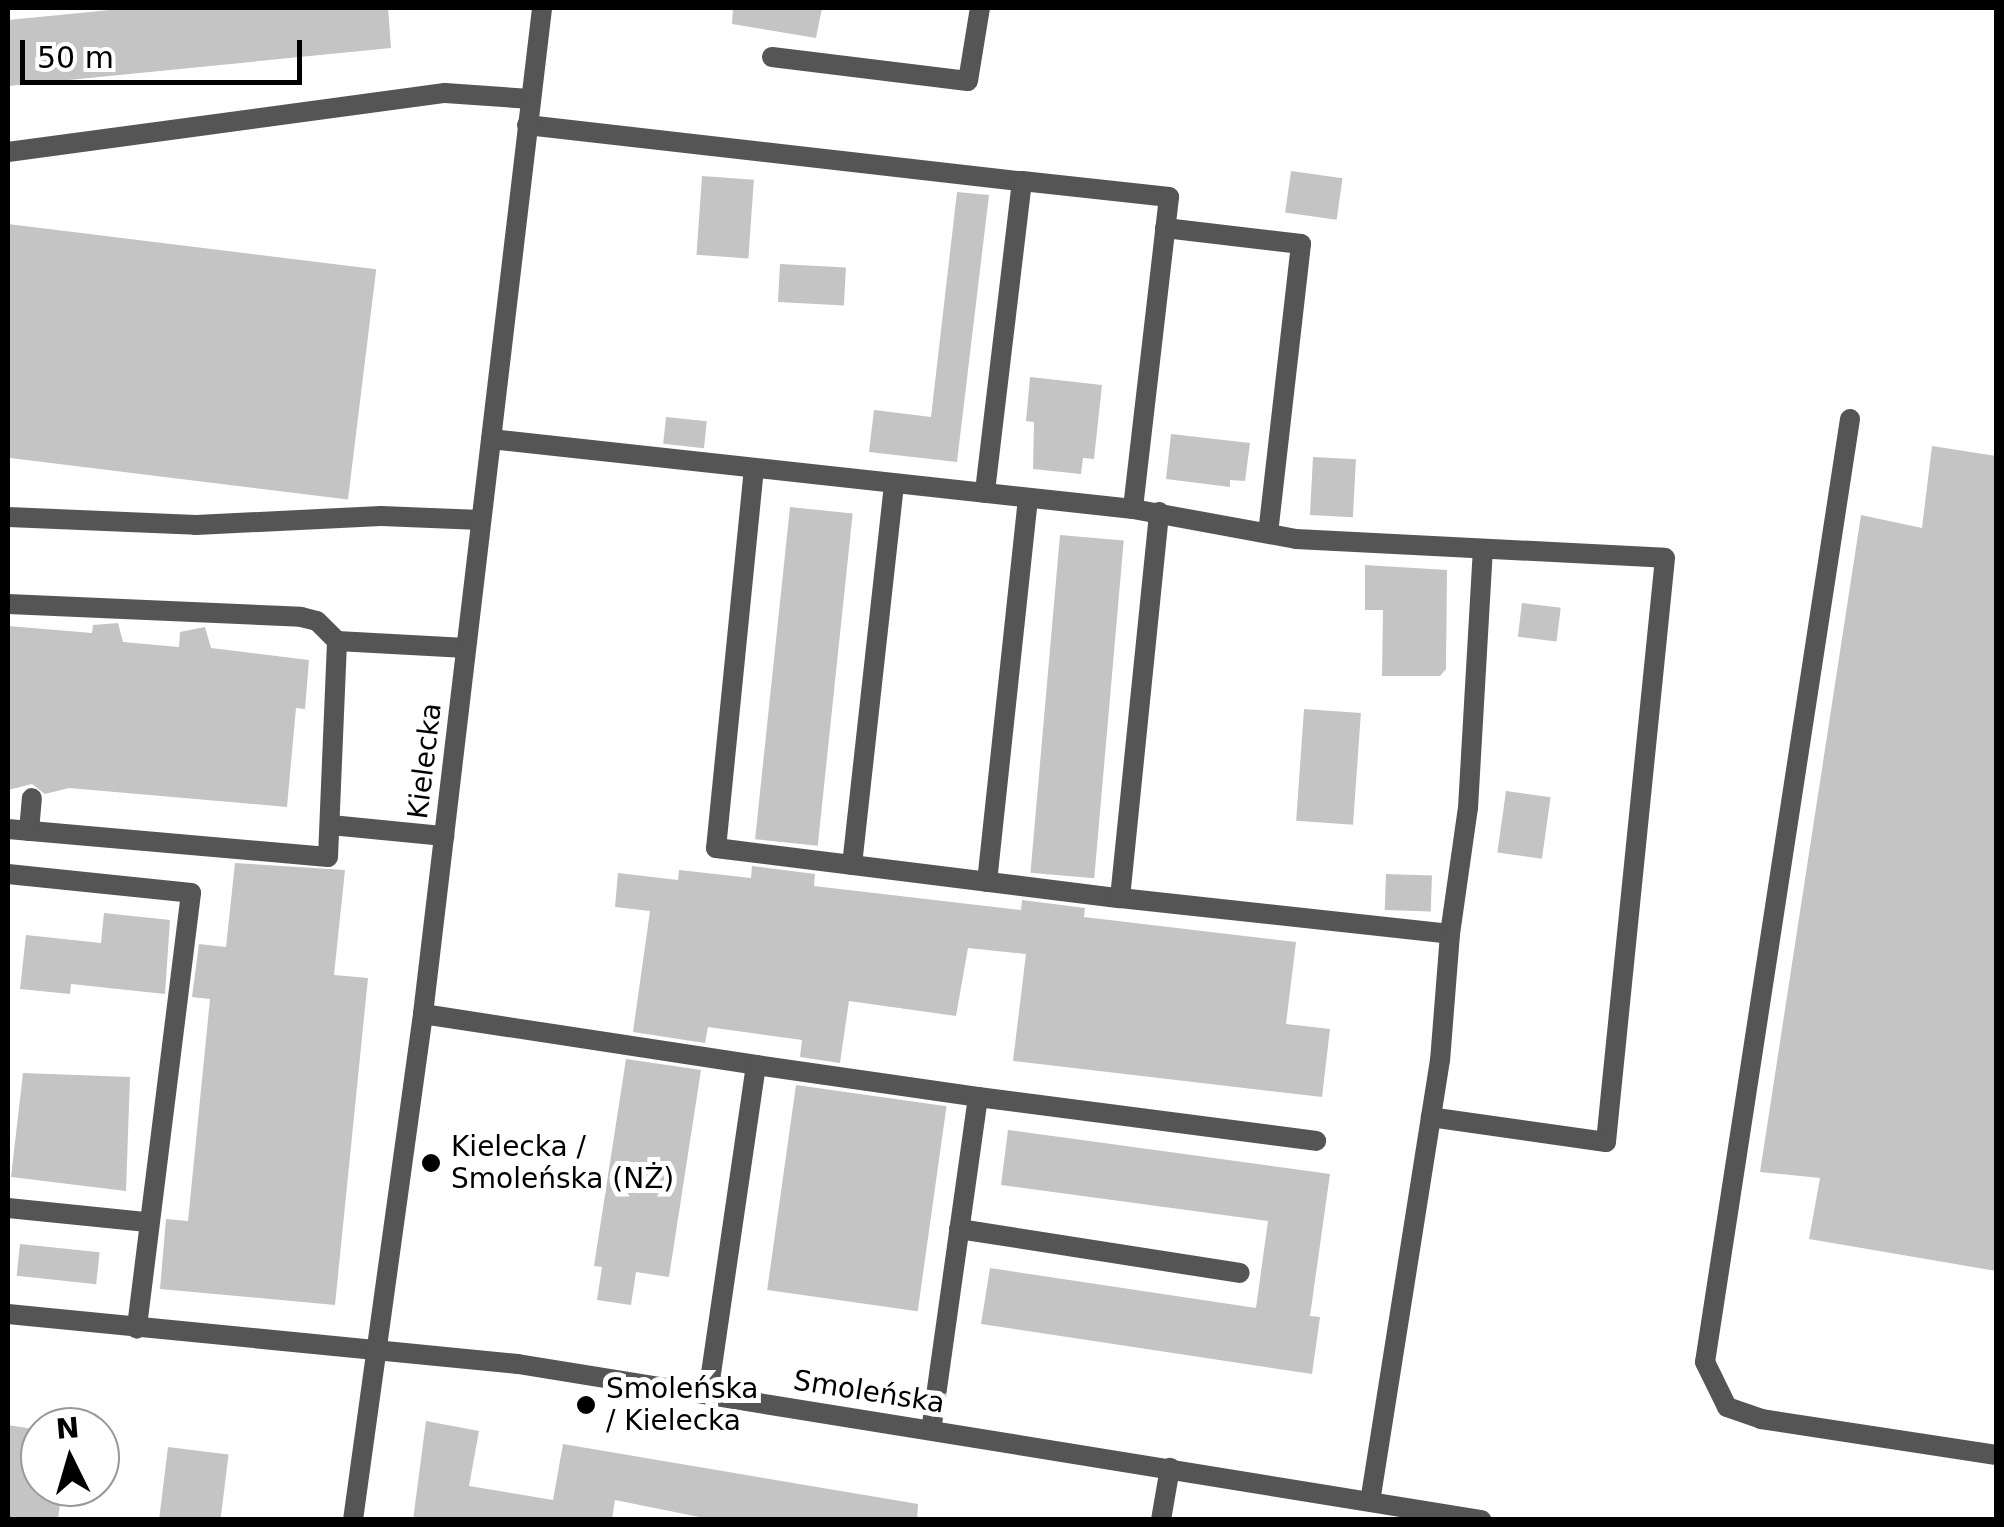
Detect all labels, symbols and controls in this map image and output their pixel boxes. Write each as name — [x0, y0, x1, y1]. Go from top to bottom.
scale bar — [25, 20, 308, 82]
text: 50 m — [37, 40, 114, 75]
street label: Kielecka — [401, 701, 449, 821]
place label: Kielecka / Smoleńska (NŻ) — [451, 1130, 674, 1196]
marker: Kielecka / Smoleńska (NŻ) — [420, 1152, 442, 1174]
street label: Smoleńska — [791, 1363, 947, 1421]
place label: Smoleńska / Kielecka — [606, 1372, 758, 1438]
marker: Smoleńska / Kielecka — [575, 1394, 597, 1416]
north arrow — [20, 1407, 120, 1507]
text: N — [54, 1411, 81, 1446]

